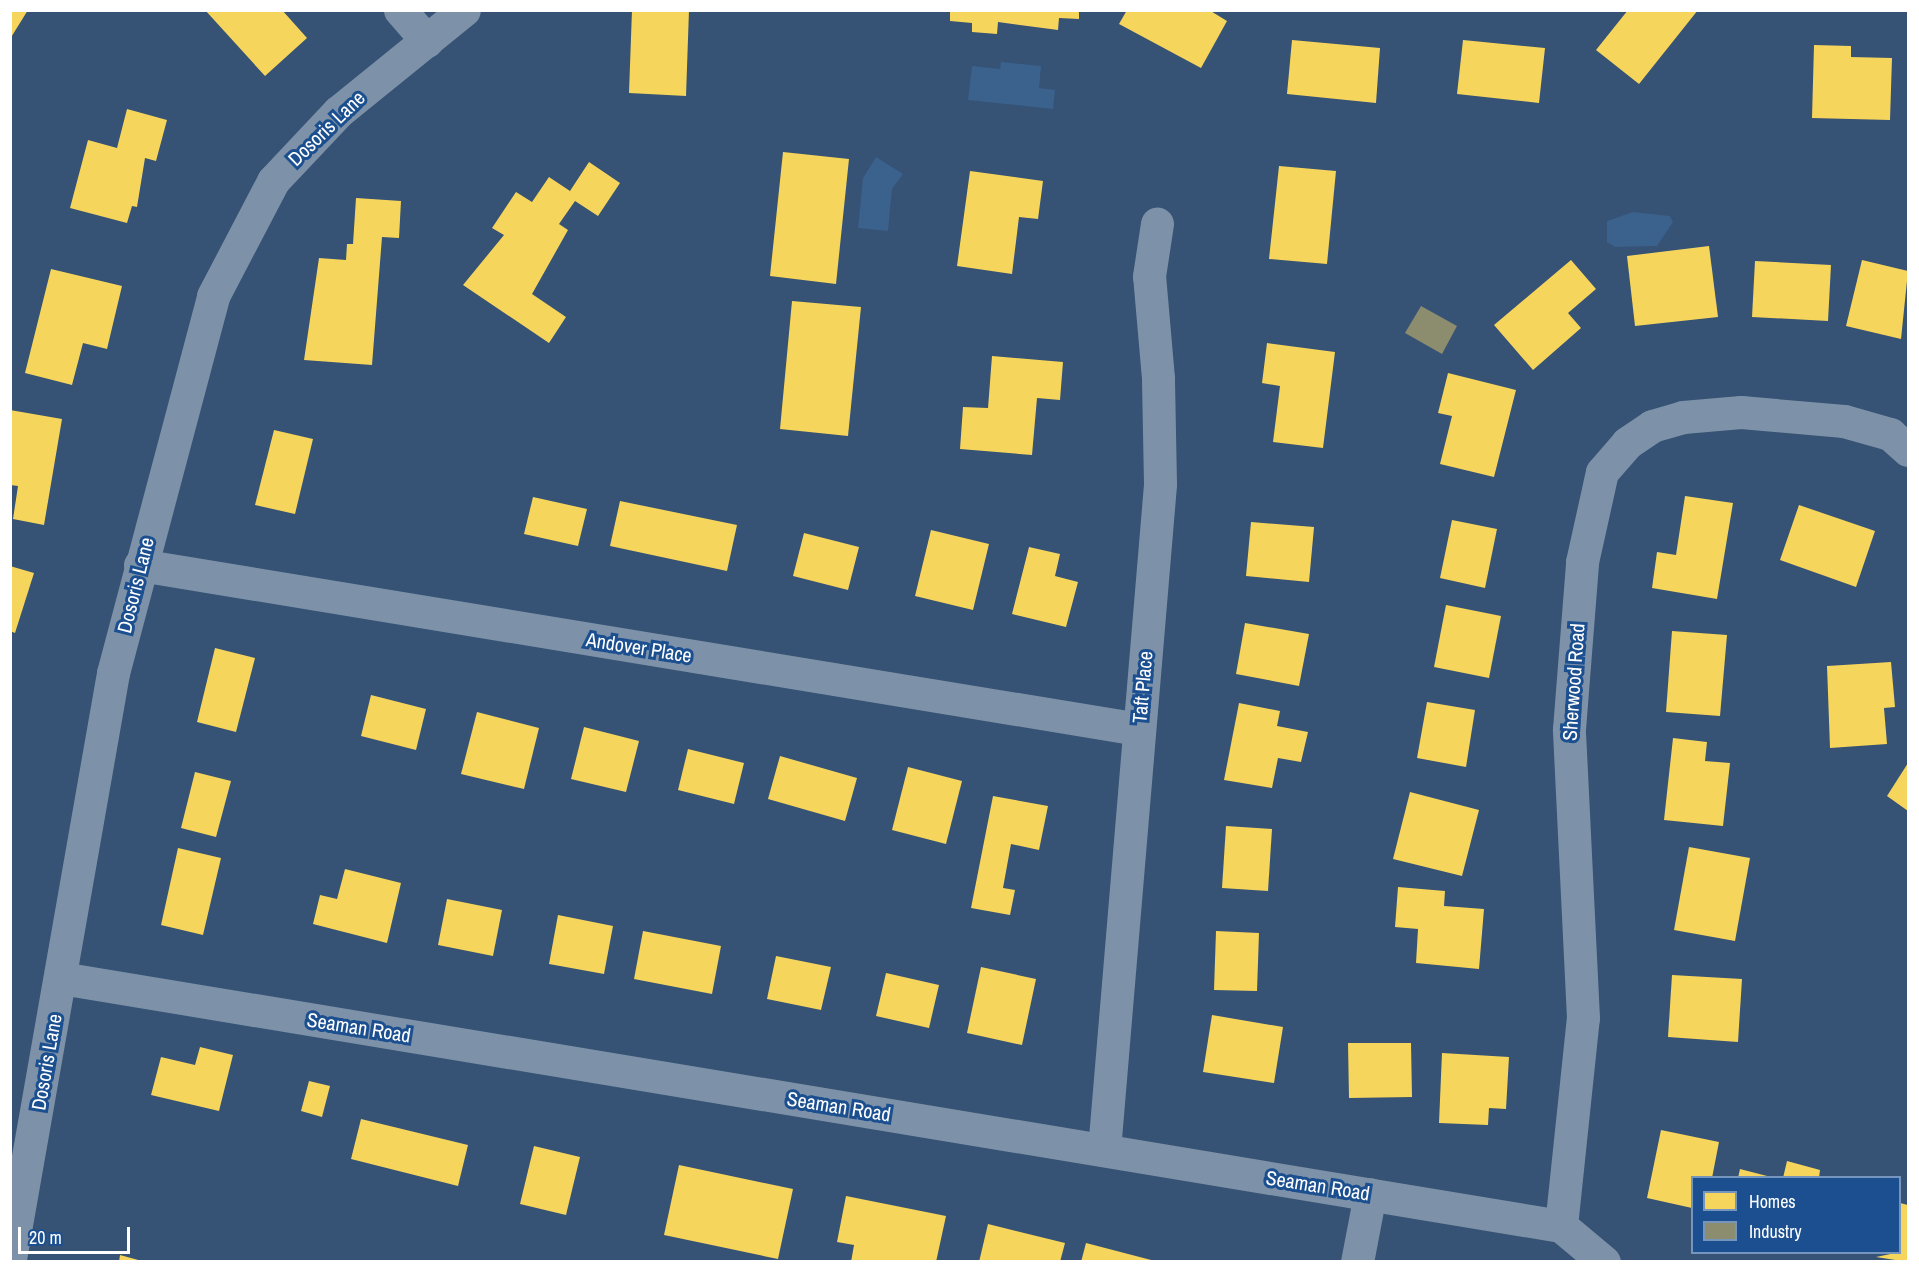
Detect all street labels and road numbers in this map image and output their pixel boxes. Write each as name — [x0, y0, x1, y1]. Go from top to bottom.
street label: Dosoris Lane — [283, 85, 369, 171]
street label: Dosoris Lane — [112, 535, 158, 635]
street label: Sherwood Road — [1557, 623, 1589, 741]
street label: Andover Place — [584, 627, 694, 667]
street label: Taft Place — [1127, 650, 1157, 724]
street label: Seaman Road — [305, 1007, 413, 1047]
street label: Dosoris Lane — [26, 1012, 66, 1112]
street label: Seaman Road — [785, 1086, 893, 1126]
street label: Seaman Road — [1264, 1165, 1372, 1205]

